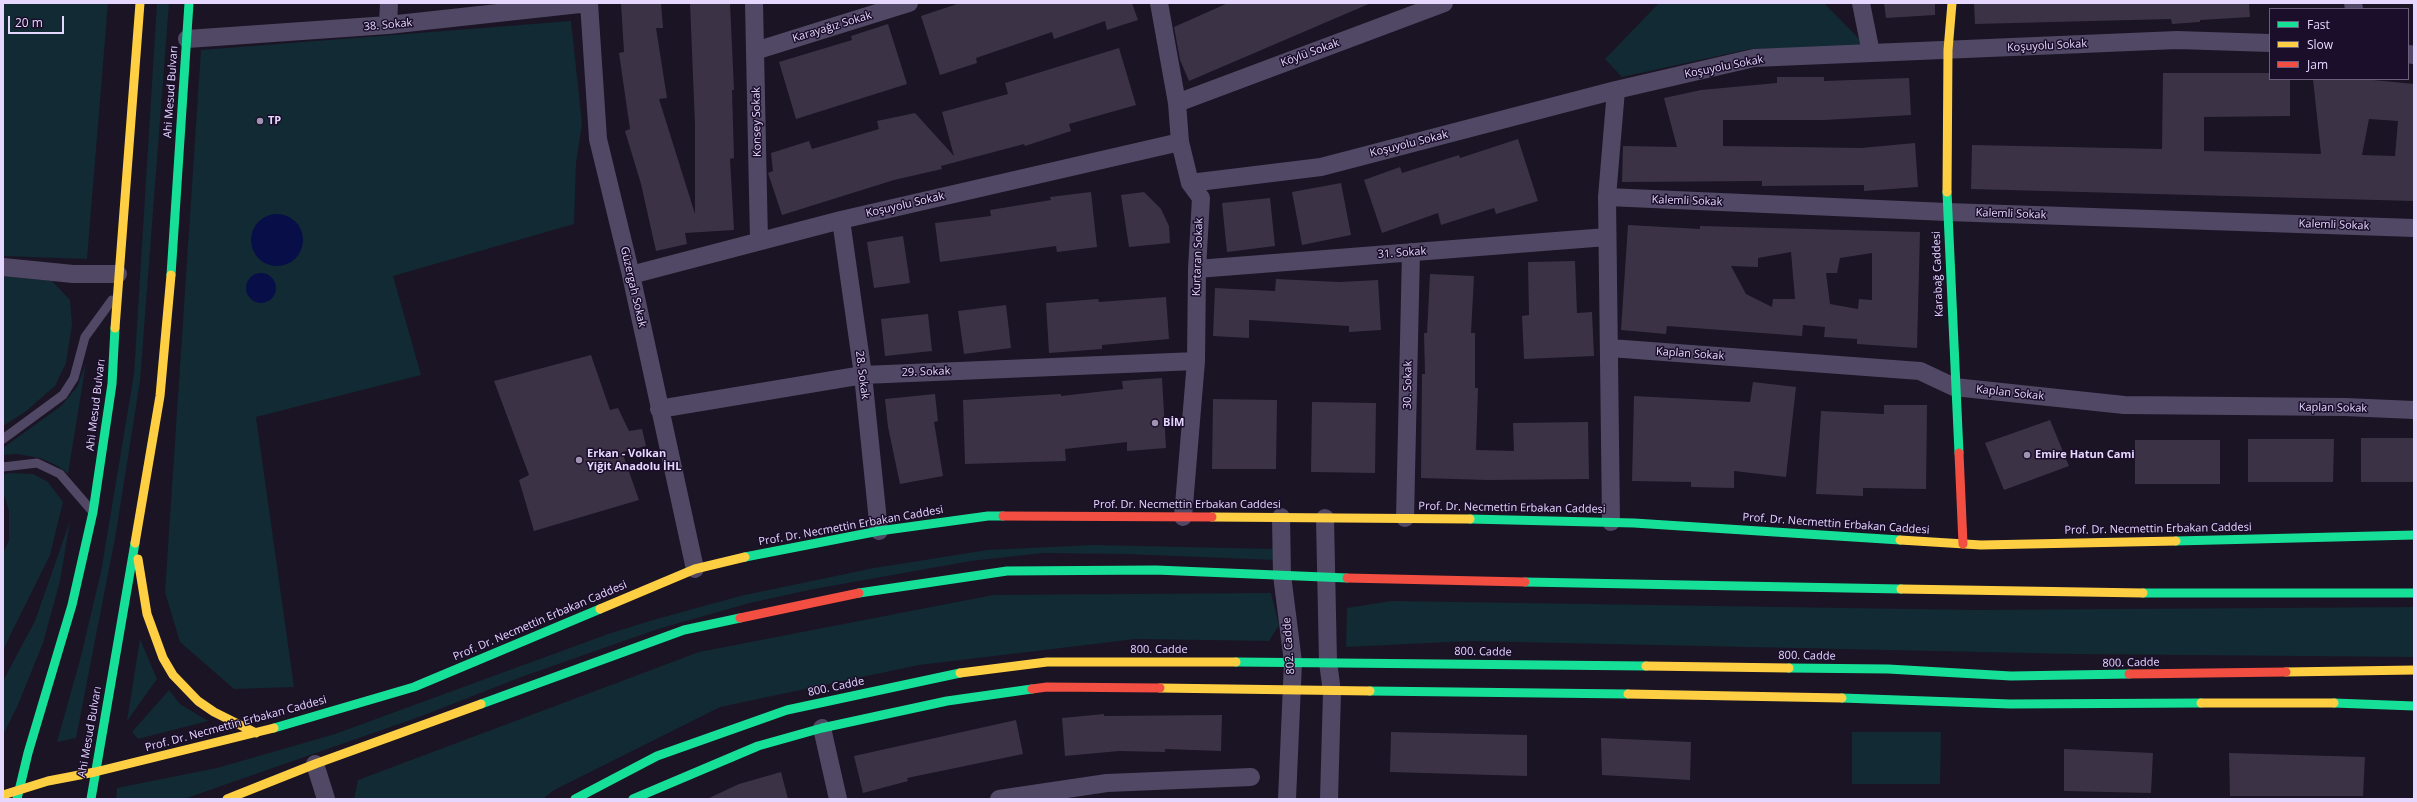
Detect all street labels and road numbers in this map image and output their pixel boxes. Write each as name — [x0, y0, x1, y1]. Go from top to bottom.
street label: Karayağız Sokak — [791, 9, 873, 45]
street label: 38. Sokak — [363, 16, 413, 34]
street label: Köylü Sokak — [1279, 36, 1341, 70]
street label: Koşuyolu Sokak — [2007, 37, 2087, 55]
street label: Ahi Mesud Bulvarı — [161, 45, 181, 139]
street label: Koşuyolu Sokak — [1683, 53, 1765, 81]
street label: Konsey Sokak — [750, 87, 764, 157]
street label: Koşuyolu Sokak — [1369, 128, 1449, 160]
street label: Koşuyolu Sokak — [864, 190, 946, 220]
street label: Kalemli Sokak — [1651, 193, 1723, 209]
street label: Kalemli Sokak — [1975, 206, 2047, 222]
street label: Kalemli Sokak — [2298, 217, 2370, 233]
street label: Kurtaran Sokak — [1190, 218, 1206, 296]
street label: Karabağ Caddesi — [1930, 231, 1946, 317]
street label: Güzergah Sokak — [617, 245, 649, 329]
street label: 31. Sokak — [1377, 245, 1427, 261]
street label: Kaplan Sokak — [1655, 345, 1725, 363]
street label: 28. Sokak — [852, 350, 872, 400]
street label: Ahi Mesud Bulvarı — [84, 358, 108, 452]
street label: 30. Sokak — [1401, 361, 1415, 409]
street label: 29. Sokak — [901, 365, 951, 379]
street label: Kaplan Sokak — [1975, 383, 2045, 403]
street label: Kaplan Sokak — [2299, 401, 2367, 415]
street label: Prof. Dr. Necmettin Erbakan Caddesi — [1093, 498, 1281, 512]
street label: Prof. Dr. Necmettin Erbakan Caddesi — [1418, 500, 1606, 516]
street label: Prof. Dr. Necmettin Erbakan Caddesi — [758, 503, 944, 549]
street label: Prof. Dr. Necmettin Erbakan Caddesi — [1742, 511, 1930, 537]
street label: Prof. Dr. Necmettin Erbakan Caddesi — [2064, 521, 2252, 537]
street label: Prof. Dr. Necmettin Erbakan Caddesi — [451, 578, 629, 664]
street label: 802. Cadde — [1280, 617, 1298, 675]
street label: 800. Cadde — [1130, 643, 1188, 657]
street label: 800. Cadde — [1454, 645, 1512, 659]
street label: 800. Cadde — [1778, 649, 1836, 663]
street label: 800. Cadde — [2102, 656, 2160, 670]
street label: 800. Cadde — [807, 675, 865, 699]
street label: Ahi Mesud Bulvarı — [75, 685, 105, 779]
street label: Prof. Dr. Necmettin Erbakan Caddesi — [144, 693, 328, 755]

